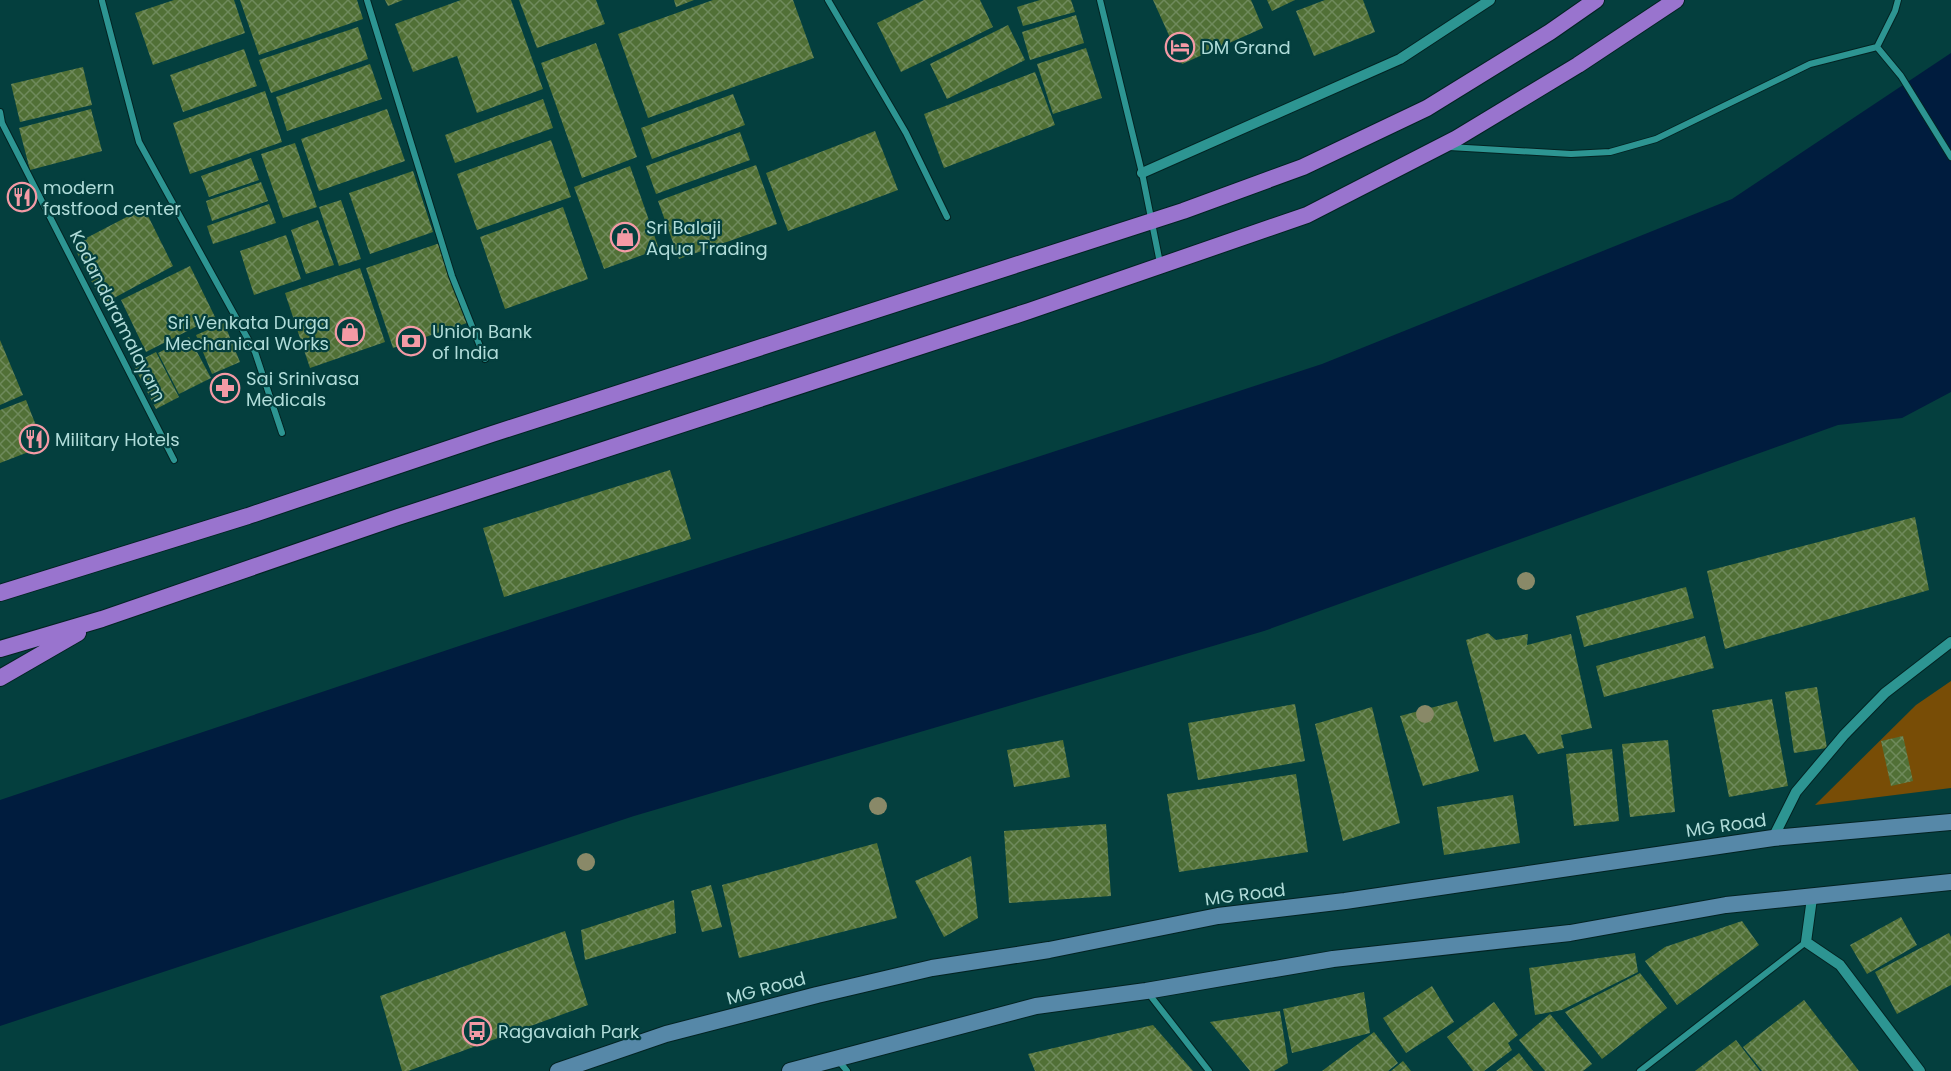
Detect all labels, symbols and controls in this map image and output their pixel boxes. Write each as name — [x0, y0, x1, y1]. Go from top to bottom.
hotel icon: DM Grand — [1164, 31, 1196, 63]
place label: DM Grand — [1201, 35, 1291, 60]
place label: modern fastfood center — [43, 175, 181, 221]
restaurant icon: modern fastfood center — [6, 181, 38, 213]
place label: Sri Balaji Aqua Trading — [646, 215, 768, 261]
shop icon: Sri Balaji Aqua Trading — [609, 221, 641, 253]
street label: Kodandaramalayam — [64, 226, 172, 406]
place label: Sri Venkata Durga Mechanical Works — [165, 310, 329, 356]
shop icon: Sri Venkata Durga Mechanical Works — [334, 316, 366, 348]
place label: Union Bank of India — [432, 319, 533, 365]
bank icon: Union Bank of India — [395, 325, 427, 357]
place label: Sai Srinivasa Medicals — [246, 366, 359, 412]
pharmacy icon: Sai Srinivasa Medicals — [209, 372, 241, 404]
restaurant icon: Military Hotels — [18, 423, 50, 455]
place label: Military Hotels — [55, 427, 180, 452]
street label: MG Road — [1684, 807, 1768, 843]
street label: MG Road — [1203, 877, 1287, 911]
street label: MG Road — [724, 965, 808, 1011]
bus stop icon: Ragavaiah Park — [461, 1015, 493, 1047]
place label: Ragavaiah Park — [498, 1019, 640, 1044]

